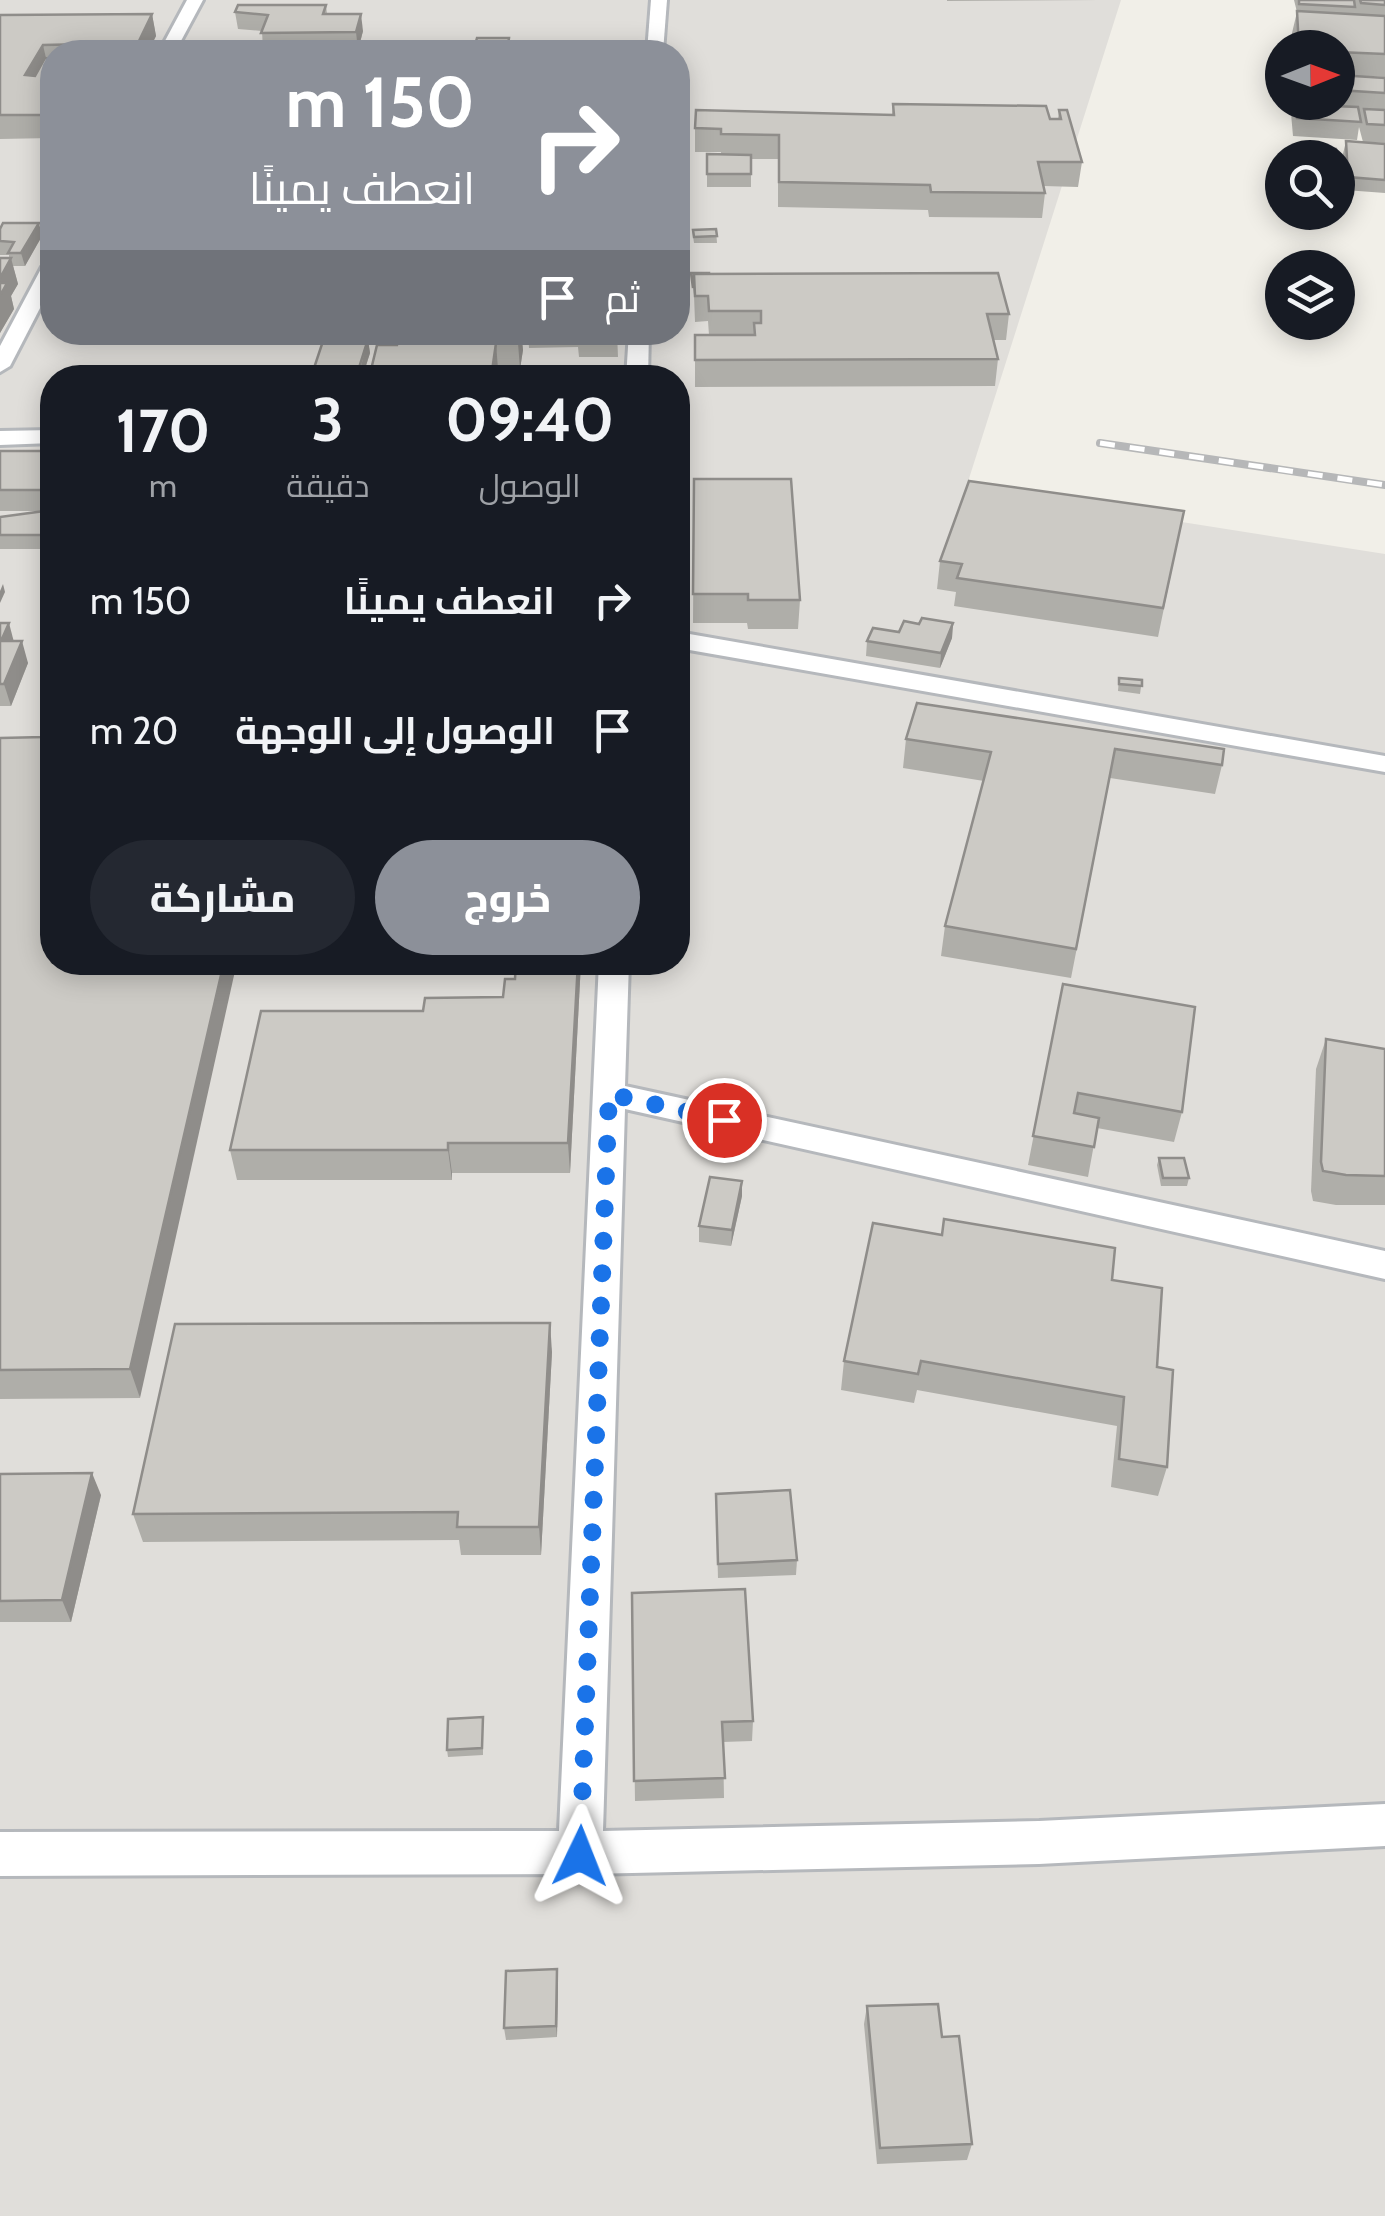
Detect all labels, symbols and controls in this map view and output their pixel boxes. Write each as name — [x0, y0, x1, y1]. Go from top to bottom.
north arrow — [1265, 30, 1355, 120]
map controls — [1265, 30, 1355, 340]
text: 150 m — [286, 59, 475, 145]
icon: right — [510, 80, 640, 210]
button: search — [1265, 140, 1355, 230]
text: انعطف يمينًا — [249, 161, 475, 215]
button: layers — [1265, 250, 1355, 340]
icon: arrive — [530, 270, 585, 325]
text: ثم — [605, 275, 640, 322]
text: 3 — [312, 383, 344, 456]
text: 09:40 — [445, 383, 614, 456]
text: 170 — [116, 394, 210, 467]
text: m — [149, 466, 177, 505]
text: دقيقة — [286, 466, 369, 505]
text: الوصول — [479, 466, 581, 505]
icon: right — [585, 573, 640, 628]
text: 150 m — [90, 577, 191, 624]
text: انعطف يمينًا — [344, 577, 555, 624]
icon: arrive — [585, 703, 640, 758]
text: 20 m — [90, 707, 178, 754]
text: الوصول إلى الوجهة — [235, 707, 555, 754]
button: مشاركة — [90, 840, 355, 955]
button: خروج — [375, 840, 640, 955]
pin — [682, 1078, 767, 1163]
icon: arrive — [697, 1093, 752, 1148]
position arrow — [528, 1804, 632, 1908]

